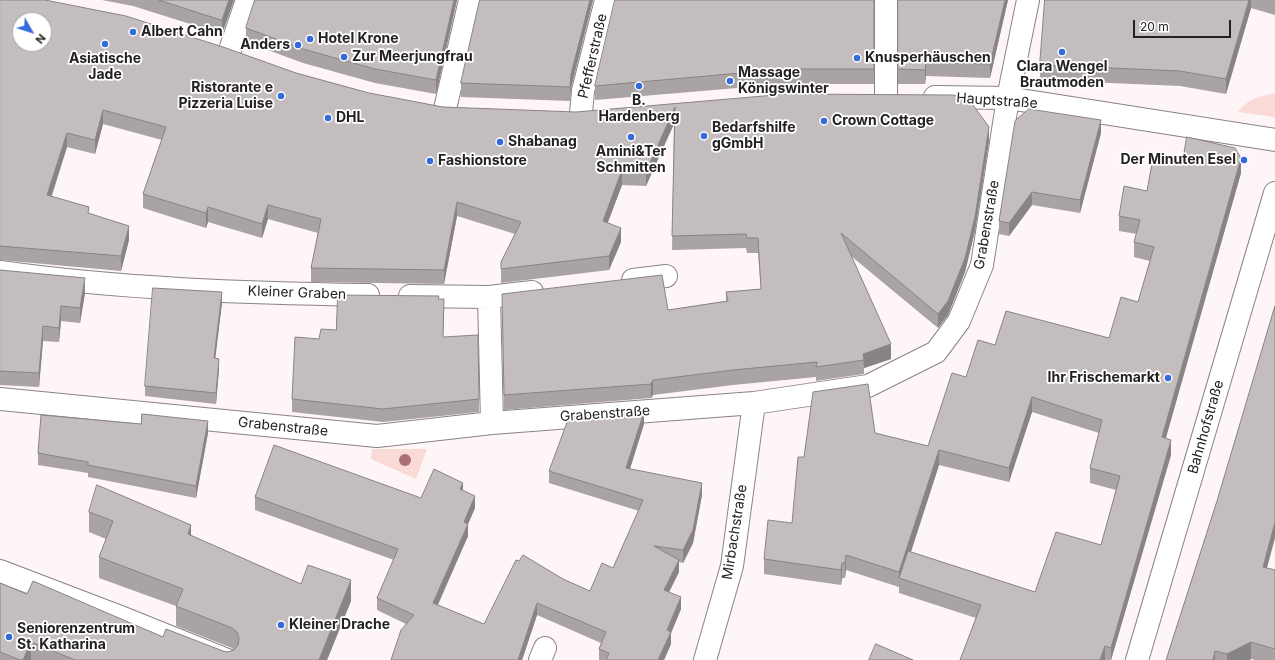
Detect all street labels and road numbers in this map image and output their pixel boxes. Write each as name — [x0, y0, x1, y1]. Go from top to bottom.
street label: Pfefferstraße — [575, 12, 611, 100]
street label: Hauptstraße — [956, 90, 1038, 112]
street label: Grabenstraße — [971, 179, 1003, 271]
street label: Kleiner Graben — [247, 283, 347, 303]
street label: Bahnhofstraße — [1185, 378, 1227, 476]
street label: Grabenstraße — [559, 402, 651, 426]
street label: Grabenstraße — [237, 414, 329, 440]
street label: Mirbachstraße — [719, 483, 751, 581]

